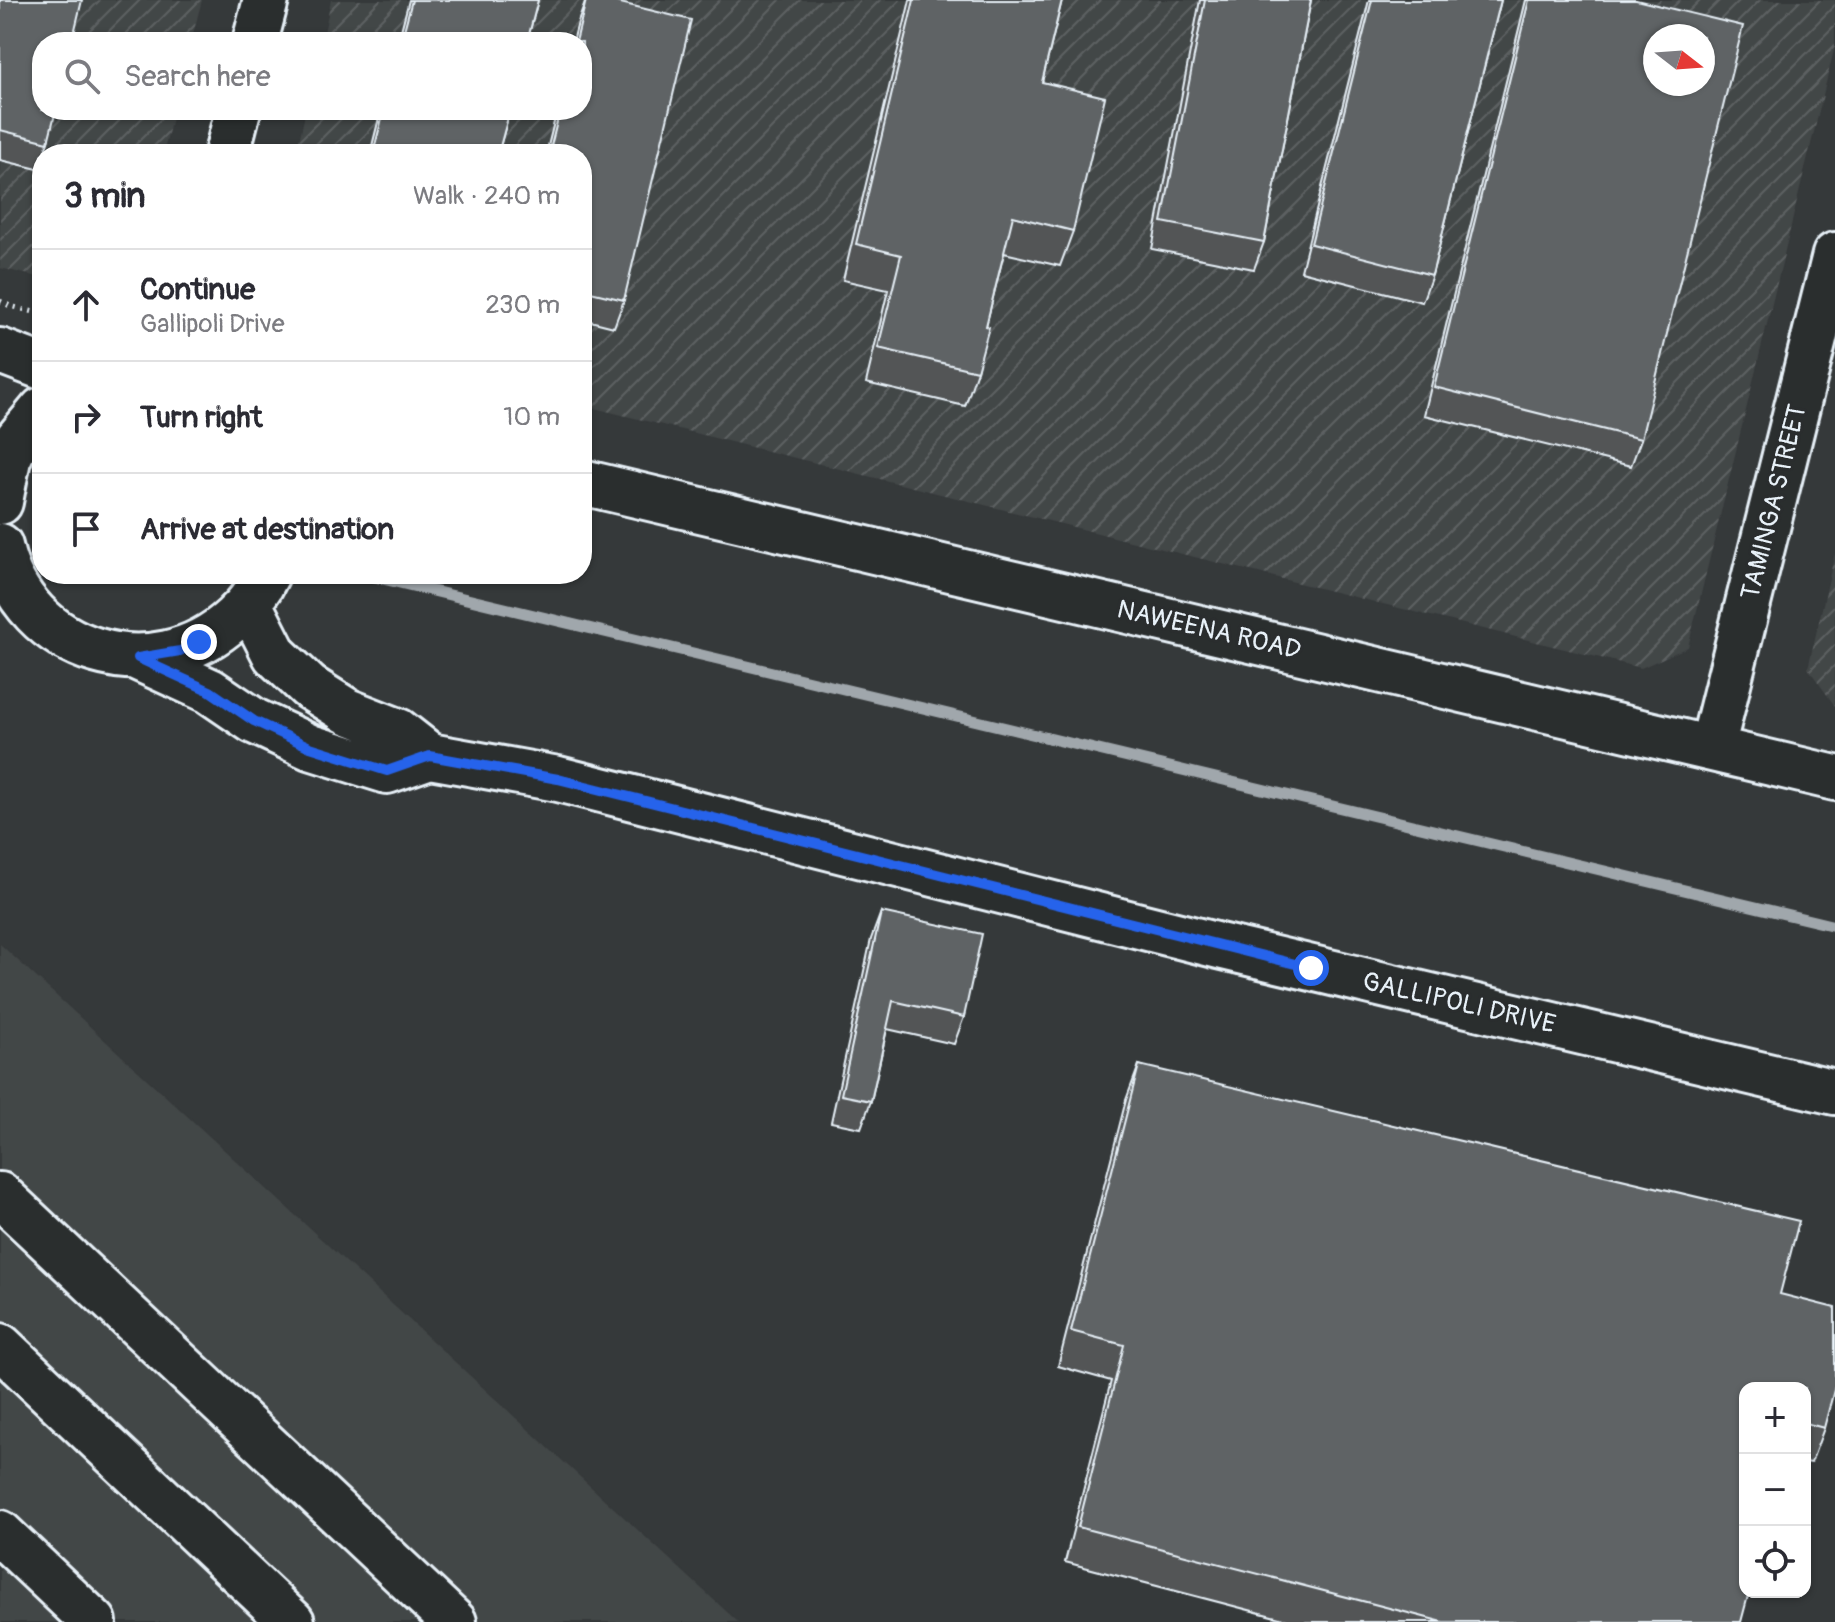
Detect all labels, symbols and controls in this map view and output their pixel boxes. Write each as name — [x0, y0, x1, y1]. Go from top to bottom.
north arrow — [1643, 24, 1715, 96]
search box — [32, 32, 592, 120]
icon: search — [60, 54, 104, 98]
text: Search here — [124, 58, 271, 95]
text: 3 min — [64, 175, 146, 218]
text: Walk · 240 m — [413, 180, 560, 212]
text: Continue — [140, 271, 255, 308]
icon: ahead — [64, 283, 108, 327]
text: 230 m — [485, 289, 560, 321]
text: Gallipoli Drive — [140, 308, 285, 340]
icon: right — [64, 395, 108, 439]
text: Turn right — [140, 399, 263, 436]
text: 10 m — [503, 401, 560, 433]
street label: TAMINGA STREET — [1734, 401, 1814, 603]
icon: arrive — [64, 507, 108, 551]
text: Arrive at destination — [140, 511, 394, 548]
street label: NAWEENA ROAD — [1114, 593, 1304, 667]
route end — [181, 624, 217, 660]
route start — [1293, 950, 1329, 986]
street label: GALLIPOLI DRIVE — [1359, 965, 1559, 1041]
map controls — [1739, 1382, 1811, 1598]
button: + — [1739, 1382, 1811, 1454]
button: − — [1739, 1454, 1811, 1526]
button: locate — [1739, 1526, 1811, 1598]

